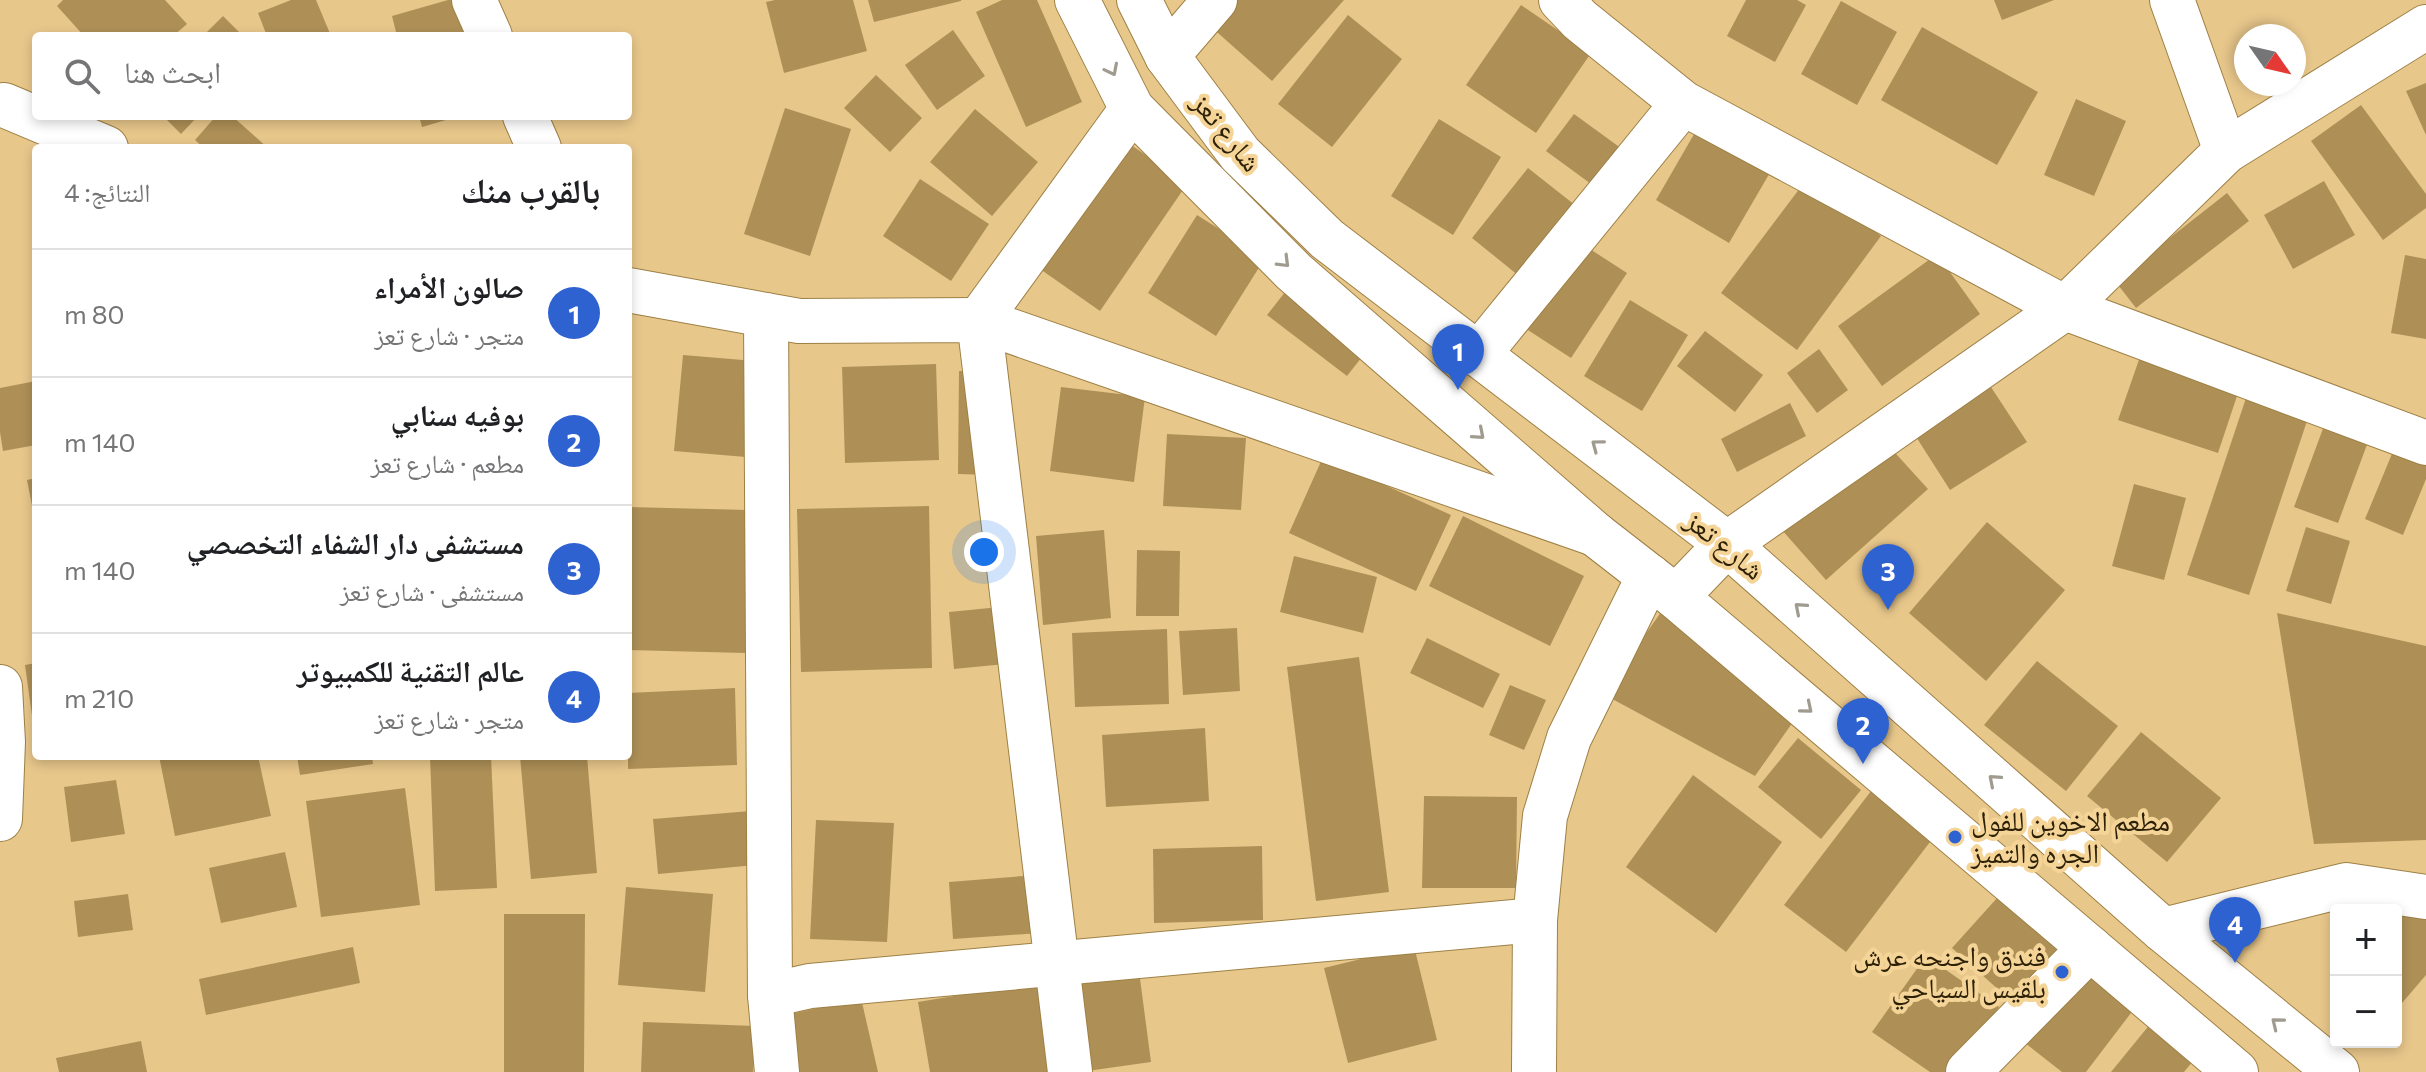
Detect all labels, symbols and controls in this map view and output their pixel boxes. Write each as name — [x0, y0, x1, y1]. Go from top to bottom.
north arrow — [2234, 24, 2306, 96]
search box — [32, 32, 632, 120]
text: ابحث هنا — [124, 52, 221, 89]
icon: search — [60, 54, 104, 98]
one-way arrow — [1102, 61, 1118, 76]
street label: شارع تعز — [1184, 84, 1270, 179]
text: بالقرب منك — [461, 168, 600, 210]
text: النتائج: 4 — [64, 176, 150, 207]
one-way arrow — [1275, 253, 1289, 267]
text: صالون الأمراء — [373, 267, 524, 304]
text: 80 m — [64, 298, 124, 329]
text: 1 — [568, 298, 580, 329]
text: متجر · شارع تعز — [374, 319, 524, 350]
pin: 1 — [1432, 324, 1484, 390]
text: بوفيه سنابي — [390, 395, 524, 432]
one-way arrow — [1470, 424, 1485, 438]
text: 140 m — [64, 426, 135, 457]
text: 2 — [567, 426, 581, 457]
one-way arrow — [1591, 441, 1606, 455]
text: مطعم · شارع تعز — [371, 447, 524, 478]
street label: شارع تعز — [1677, 502, 1772, 588]
text: مستشفى دار الشفاء التخصصي — [187, 523, 524, 560]
your location — [964, 532, 1004, 572]
pin: 3 — [1862, 544, 1914, 610]
text: 140 m — [64, 554, 135, 585]
text: 3 — [566, 554, 582, 585]
text: مستشفى · شارع تعز — [340, 575, 524, 606]
one-way arrow — [1794, 603, 1809, 618]
text: عالم التقنية للكمبيوتر — [297, 651, 524, 688]
text: 210 m — [64, 682, 134, 713]
text: 4 — [566, 682, 582, 713]
one-way arrow — [1798, 698, 1813, 713]
pin: 2 — [1837, 698, 1889, 764]
text: متجر · شارع تعز — [374, 703, 524, 734]
one-way arrow — [1989, 775, 2004, 790]
place label: مطعم الاخوين للفول الجره والتميز — [1970, 803, 2170, 869]
marker: مطعم الاخوين للفول الجره والتميز — [1946, 828, 1964, 846]
pin: 4 — [2209, 897, 2261, 963]
map controls — [2330, 904, 2402, 1048]
button: + — [2330, 904, 2402, 976]
place label: فندق واجنحه عرش بلقيس السياحي — [1853, 938, 2046, 1011]
marker: فندق واجنحه عرش بلقيس السياحي — [2053, 963, 2071, 981]
button: − — [2330, 976, 2402, 1048]
one-way arrow — [2271, 1018, 2286, 1032]

